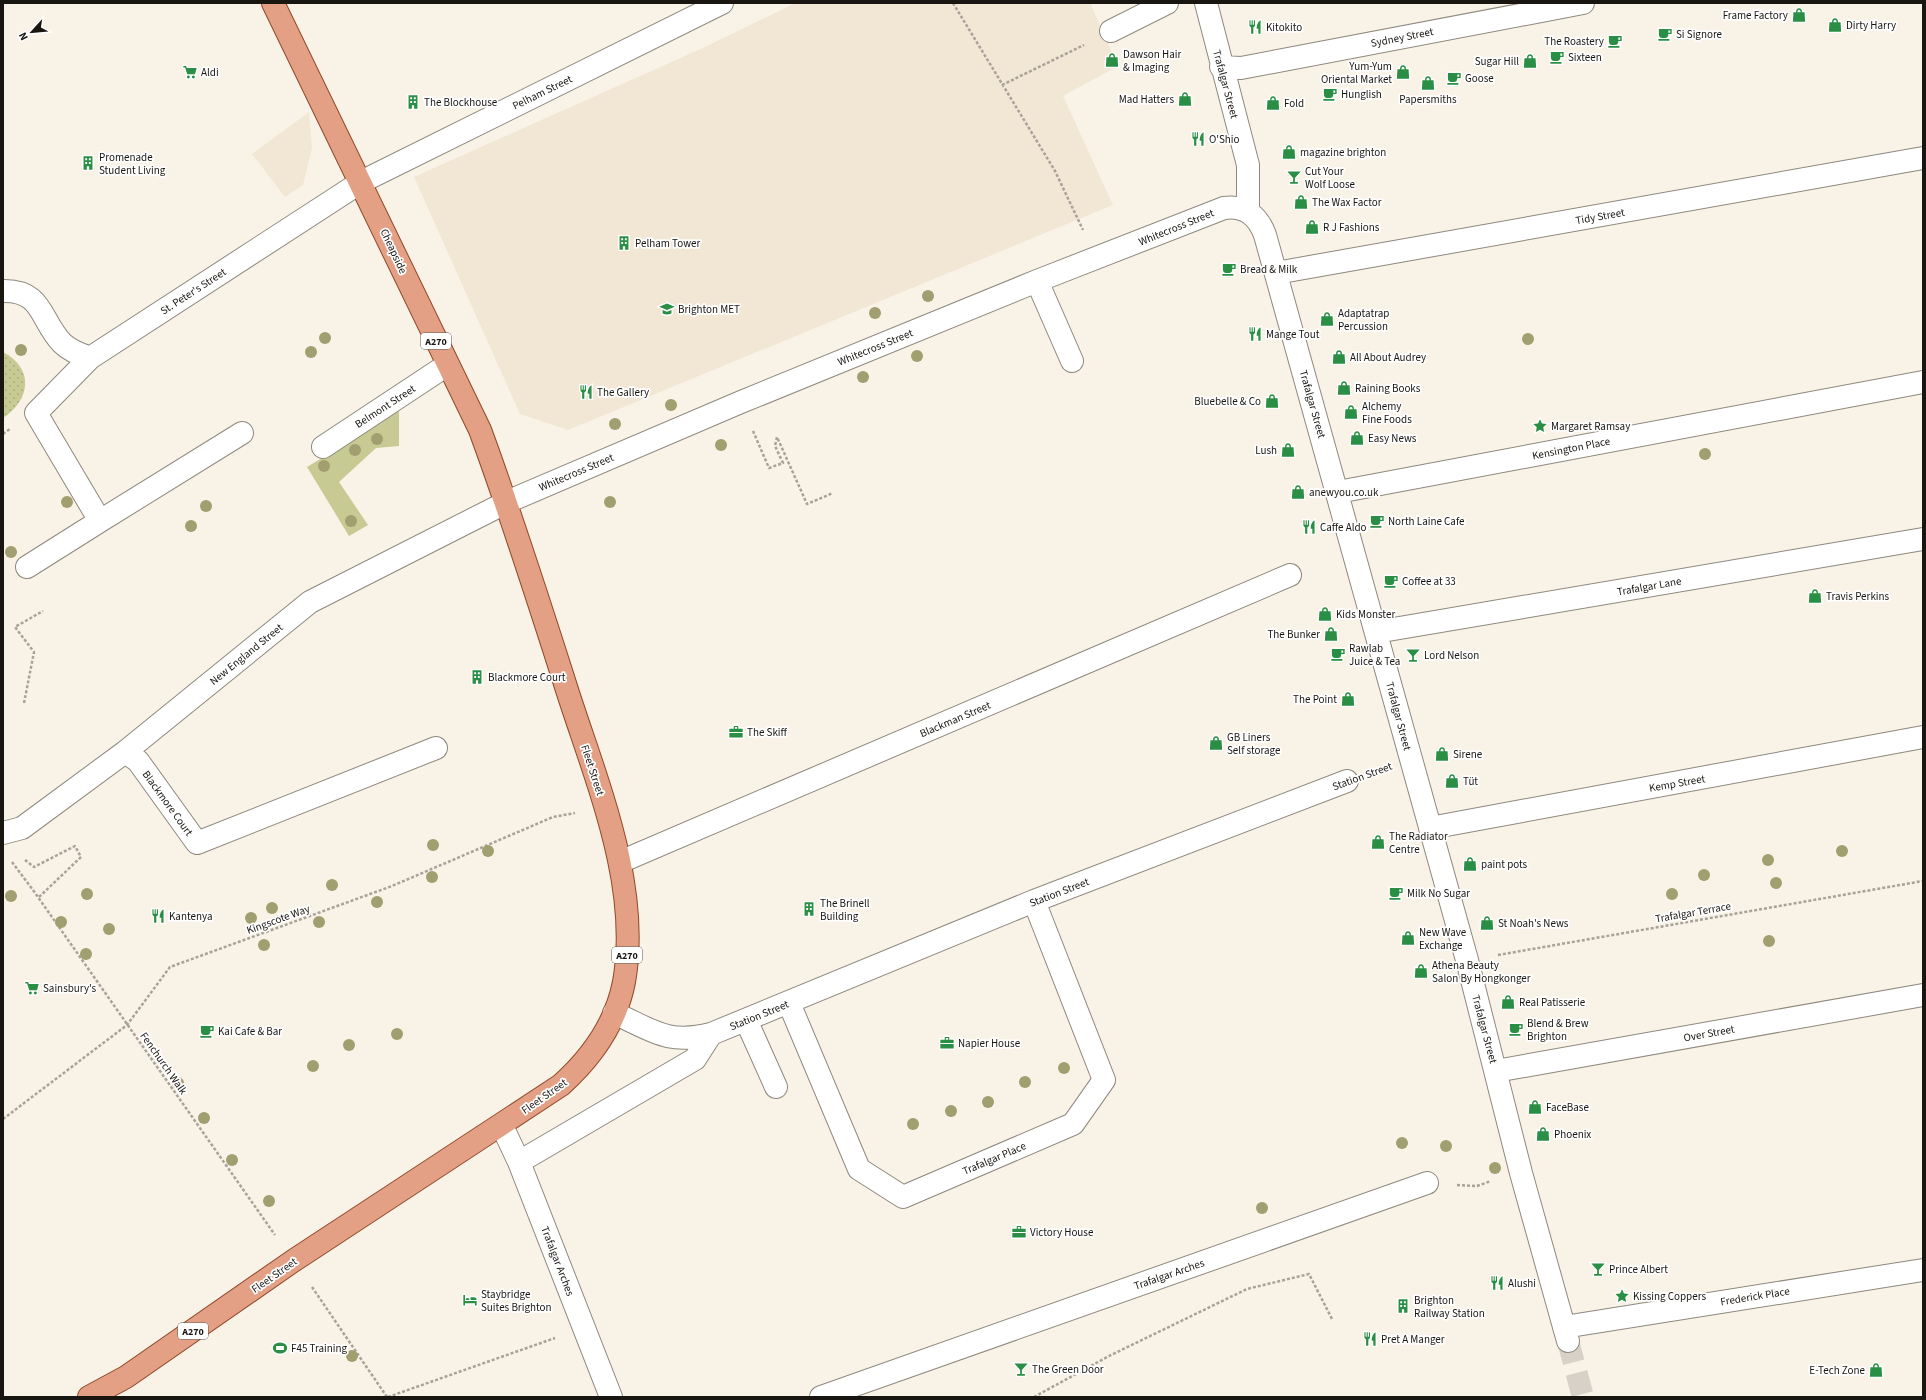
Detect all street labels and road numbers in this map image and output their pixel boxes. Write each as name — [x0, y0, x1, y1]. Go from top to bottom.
street label: Sydney Street — [1369, 24, 1435, 51]
street label: Trafalgar Street — [1209, 48, 1242, 120]
street label: Pelham Street — [510, 71, 575, 113]
street label: Whitecross Street — [1136, 205, 1216, 249]
street label: Tidy Street — [1574, 205, 1626, 228]
street label: Cheapside — [377, 226, 411, 277]
street label: St. Peter's Street — [158, 264, 229, 318]
street label: Whitecross Street — [835, 325, 915, 369]
road number: A270 — [421, 333, 451, 349]
street label: Trafalgar Street — [1296, 368, 1329, 440]
street label: Belmont Street — [352, 381, 419, 432]
street label: Kensington Place — [1531, 433, 1612, 463]
street label: Whitecross Street — [536, 450, 616, 495]
street label: Trafalgar Lane — [1616, 573, 1683, 600]
street label: New England Street — [206, 620, 286, 689]
street label: Trafalgar Street — [1382, 680, 1415, 752]
street label: Blackman Street — [917, 698, 993, 741]
street label: Fleet Street — [577, 743, 608, 798]
street label: Station Street — [1330, 759, 1394, 794]
street label: Blackmore Court — [139, 768, 197, 839]
street label: Kemp Street — [1648, 771, 1707, 796]
street label: Station Street — [1027, 874, 1091, 911]
street label: Trafalgar Terrace — [1654, 898, 1733, 927]
street label: Kingscote Way — [245, 901, 312, 938]
road number: A270 — [612, 947, 642, 963]
street label: Trafalgar Street — [1468, 993, 1501, 1065]
street label: Station Street — [727, 997, 791, 1034]
street label: Over Street — [1682, 1022, 1736, 1045]
street label: Fenchurch Walk — [137, 1029, 191, 1098]
street label: Fleet Street — [518, 1075, 570, 1118]
street label: Trafalgar Place — [960, 1138, 1029, 1179]
street label: Trafalgar Arches — [537, 1224, 578, 1299]
street label: Fleet Street — [248, 1254, 300, 1297]
street label: Trafalgar Arches — [1132, 1255, 1207, 1294]
street label: Frederick Place — [1719, 1284, 1791, 1309]
road number: A270 — [178, 1323, 208, 1339]

